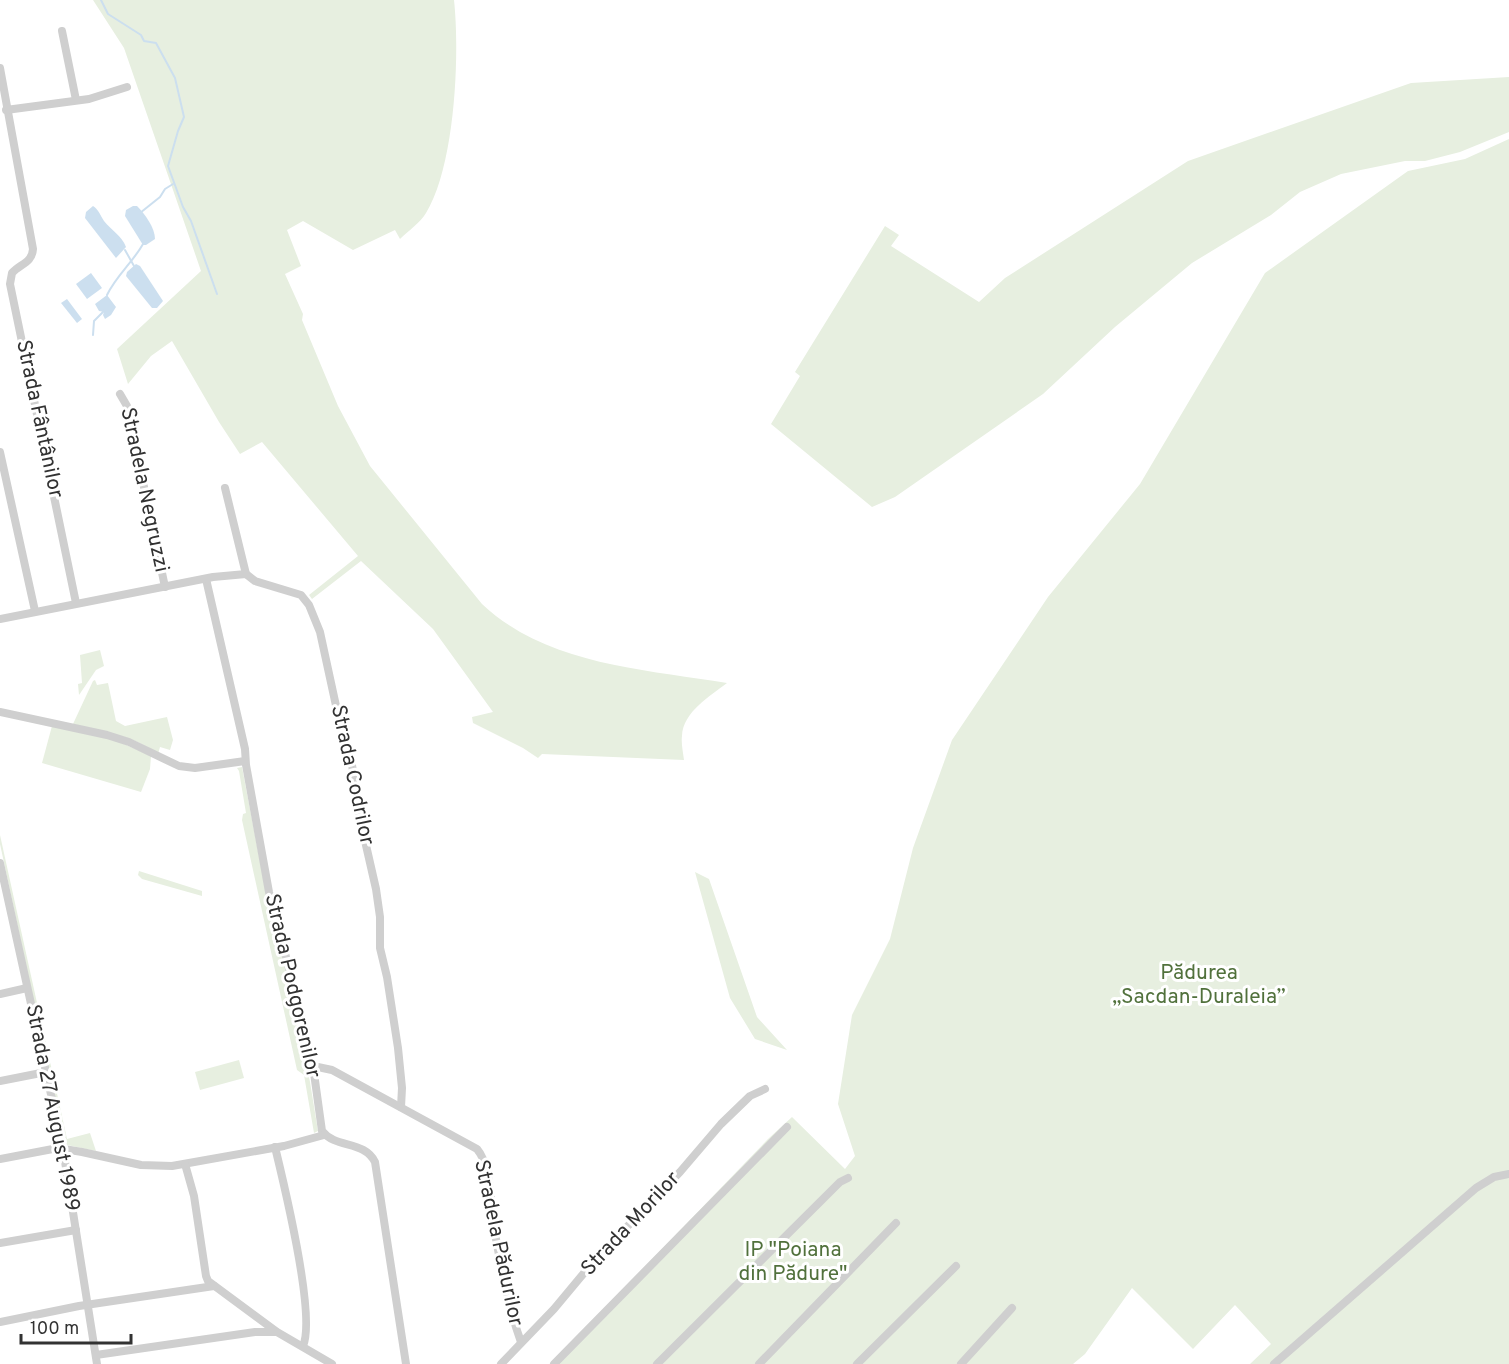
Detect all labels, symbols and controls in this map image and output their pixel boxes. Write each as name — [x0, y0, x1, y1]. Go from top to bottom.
street label: Strada Fântânilor — [9, 337, 69, 501]
street label: Stradela Negruzzi — [113, 405, 175, 575]
street label: Strada Codrilor — [324, 702, 380, 848]
street label: Strada Podgorenilor — [258, 891, 326, 1081]
park label: Pădurea „Sacdan-Duraleia” — [1112, 960, 1286, 1011]
street label: Strada 27 August 1989 — [19, 1002, 85, 1214]
street label: Stradela Pădurilor — [467, 1157, 529, 1329]
street label: Strada Morilor — [576, 1166, 686, 1282]
park label: IP "Poiana din Pădure" — [738, 1237, 848, 1288]
scale bar — [21, 1307, 130, 1345]
text: 100 m — [30, 1318, 79, 1341]

